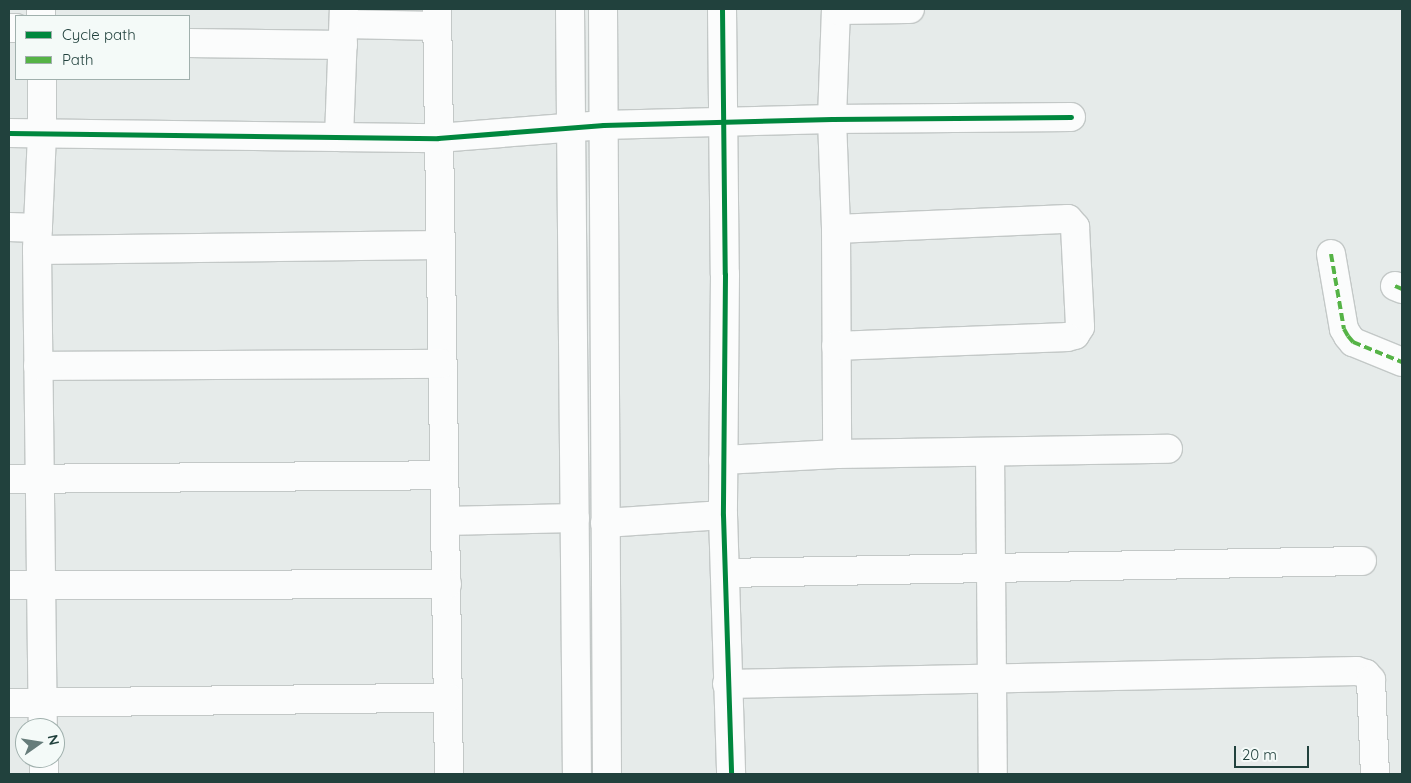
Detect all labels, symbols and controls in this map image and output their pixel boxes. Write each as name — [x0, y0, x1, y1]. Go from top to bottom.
legend — [15, 15, 190, 80]
text: Cycle path — [62, 25, 136, 44]
text: Path — [62, 50, 94, 69]
north arrow — [15, 718, 65, 768]
text: N — [44, 733, 64, 747]
scale bar — [1236, 736, 1311, 768]
text: 20 m — [1242, 745, 1277, 764]

